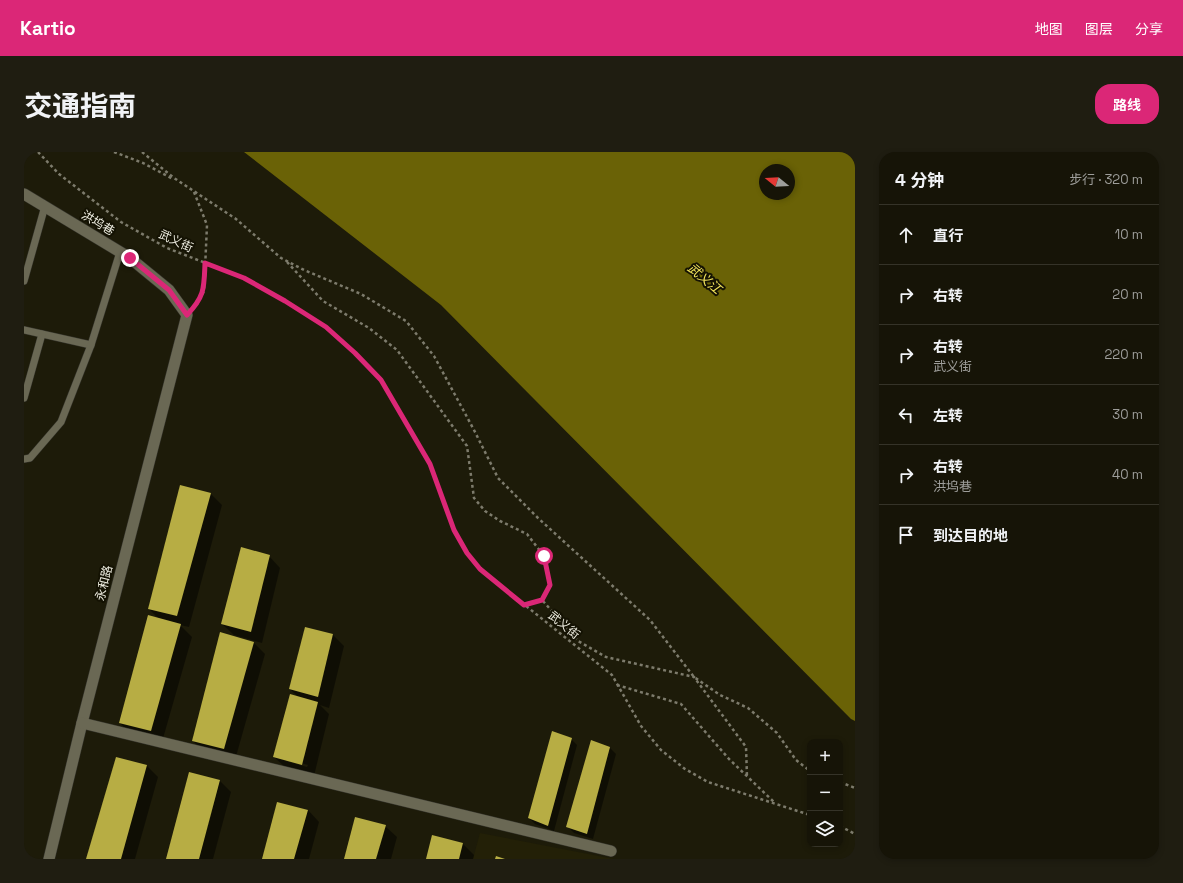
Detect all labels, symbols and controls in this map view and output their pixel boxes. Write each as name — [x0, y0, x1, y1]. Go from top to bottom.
text: Kartio — [20, 16, 76, 41]
text: 地图 — [1035, 20, 1063, 38]
text: 图层 — [1085, 20, 1113, 38]
text: 分享 — [1135, 20, 1163, 38]
button: 路线 — [1095, 84, 1159, 124]
text: 交通指南 — [24, 88, 136, 124]
north arrow — [759, 164, 795, 200]
text: 4 分钟 — [895, 169, 944, 191]
text: 步行 · 320 m — [1069, 171, 1143, 188]
street label: 洪坞巷 — [78, 207, 118, 239]
icon: ahead — [895, 224, 917, 246]
street label: 武义街 — [156, 226, 196, 256]
text: 直行 — [933, 226, 963, 245]
text: 10 m — [1115, 226, 1143, 243]
route end — [121, 249, 139, 267]
water label: 武义江 — [684, 259, 727, 299]
icon: right — [895, 284, 917, 306]
text: 右转 — [933, 286, 963, 305]
text: 20 m — [1112, 286, 1143, 303]
text: 右转 — [933, 337, 963, 356]
icon: right — [895, 344, 917, 366]
text: 220 m — [1104, 346, 1143, 363]
text: 武义街 — [933, 358, 972, 375]
icon: left — [895, 404, 917, 426]
text: 左转 — [933, 406, 963, 425]
text: 30 m — [1112, 406, 1143, 423]
text: 右转 — [933, 457, 963, 476]
icon: right — [895, 464, 917, 486]
text: 40 m — [1112, 466, 1143, 483]
text: 洪坞巷 — [933, 478, 972, 495]
icon: arrive — [895, 524, 917, 546]
text: 到达目的地 — [933, 526, 1008, 545]
route start — [535, 547, 553, 565]
street label: 永和路 — [92, 564, 116, 602]
street label: 武义街 — [545, 607, 583, 643]
map controls — [807, 739, 843, 847]
button: + — [807, 739, 843, 775]
button: − — [807, 775, 843, 811]
button: layers — [807, 811, 843, 847]

